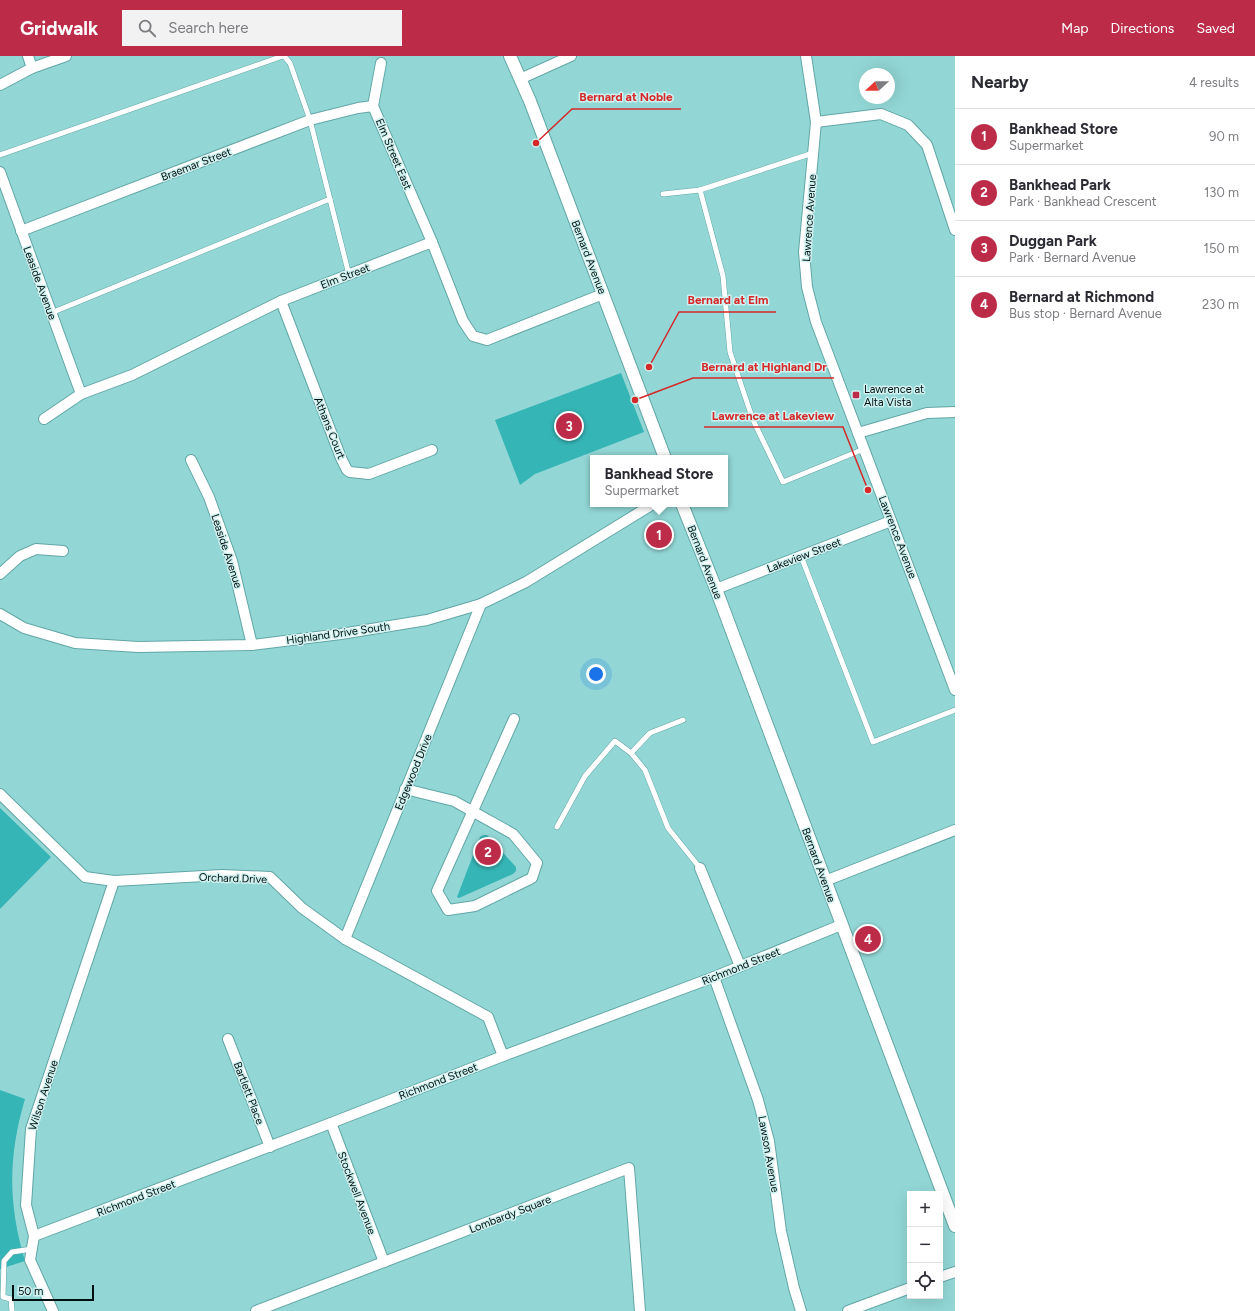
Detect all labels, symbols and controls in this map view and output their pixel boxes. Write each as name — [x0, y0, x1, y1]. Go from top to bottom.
search box — [122, 10, 402, 46]
text: Gridwalk — [20, 17, 98, 40]
icon: search — [136, 17, 158, 39]
text: Search here — [168, 19, 248, 37]
text: Map — [1061, 20, 1089, 37]
text: Directions — [1111, 20, 1174, 37]
text: Saved — [1196, 20, 1235, 37]
north arrow — [859, 68, 895, 104]
text: Nearby — [971, 72, 1029, 92]
text: 4 results — [1189, 75, 1239, 90]
callout: Bernard at Noble — [572, 85, 681, 109]
text: Bernard at Noble — [579, 90, 673, 104]
street label: Elm Street East — [373, 117, 414, 192]
text: Bankhead Store — [1009, 120, 1118, 138]
text: 1 — [981, 129, 987, 144]
text: 90 m — [1209, 129, 1239, 144]
text: Supermarket — [1009, 138, 1084, 153]
street label: Braemar Street — [159, 145, 233, 184]
street label: Lawrence Avenue — [800, 174, 819, 262]
text: Bankhead Park — [1009, 176, 1111, 194]
text: 2 — [980, 185, 988, 200]
text: 130 m — [1204, 185, 1239, 200]
text: Park · Bankhead Crescent — [1009, 194, 1157, 209]
street label: Bernard Avenue — [568, 218, 609, 296]
text: Duggan Park — [1009, 232, 1097, 250]
text: 3 — [980, 241, 988, 256]
text: 150 m — [1204, 241, 1239, 256]
street label: Leaside Avenue — [20, 245, 59, 322]
text: Park · Bernard Avenue — [1009, 250, 1136, 265]
street label: Elm Street — [319, 261, 372, 292]
callout: Bernard at Elm — [679, 288, 776, 312]
text: Bernard at Richmond — [1009, 288, 1154, 306]
text: Bernard at Elm — [688, 293, 768, 307]
text: 4 — [980, 297, 988, 312]
text: 230 m — [1202, 297, 1239, 312]
text: Bus stop · Bernard Avenue — [1009, 306, 1162, 321]
callout: Bernard at Highland Dr — [693, 354, 834, 378]
text: Bernard at Highland Dr — [701, 360, 827, 374]
place label: Lawrence at Alta Vista — [864, 383, 924, 409]
marker: Lawrence at Alta Vista — [851, 390, 861, 400]
street label: Athans Court — [311, 395, 348, 461]
callout: Lawrence at Lakeview — [704, 403, 843, 427]
text: Lawrence at Lakeview — [712, 409, 834, 423]
pin: 3 — [556, 411, 582, 441]
popup — [590, 455, 728, 507]
text: Bankhead Store — [605, 465, 713, 483]
text: Supermarket — [605, 483, 679, 498]
street label: Lawrence Avenue — [876, 494, 919, 580]
street label: Leaside Avenue — [208, 512, 245, 590]
pin: 1 — [646, 520, 672, 550]
street label: Bernard Avenue — [684, 523, 725, 601]
street label: Lakeview Street — [765, 535, 843, 576]
street label: Highland Drive South — [285, 620, 391, 647]
your location — [586, 664, 606, 684]
street label: Edgewood Drive — [392, 732, 435, 812]
street label: Bernard Avenue — [799, 826, 838, 904]
pin: 2 — [475, 837, 501, 867]
street label: Orchard Drive — [199, 871, 267, 886]
pin: 4 — [855, 924, 881, 954]
street label: Richmond Street — [700, 945, 782, 988]
street label: Wilson Avenue — [26, 1058, 61, 1132]
street label: Bartlett Place — [231, 1060, 266, 1126]
street label: Richmond Street — [397, 1060, 479, 1102]
street label: Lawson Avenue — [755, 1115, 782, 1193]
street label: Stockwell Avenue — [335, 1150, 378, 1236]
street label: Richmond Street — [95, 1177, 177, 1219]
map controls — [907, 1191, 943, 1299]
button: + — [907, 1191, 943, 1227]
street label: Lombardy Square — [467, 1193, 553, 1236]
button: − — [907, 1227, 943, 1263]
button: locate — [907, 1263, 943, 1299]
scale bar — [12, 1283, 94, 1302]
text: 50 m — [18, 1285, 43, 1298]

